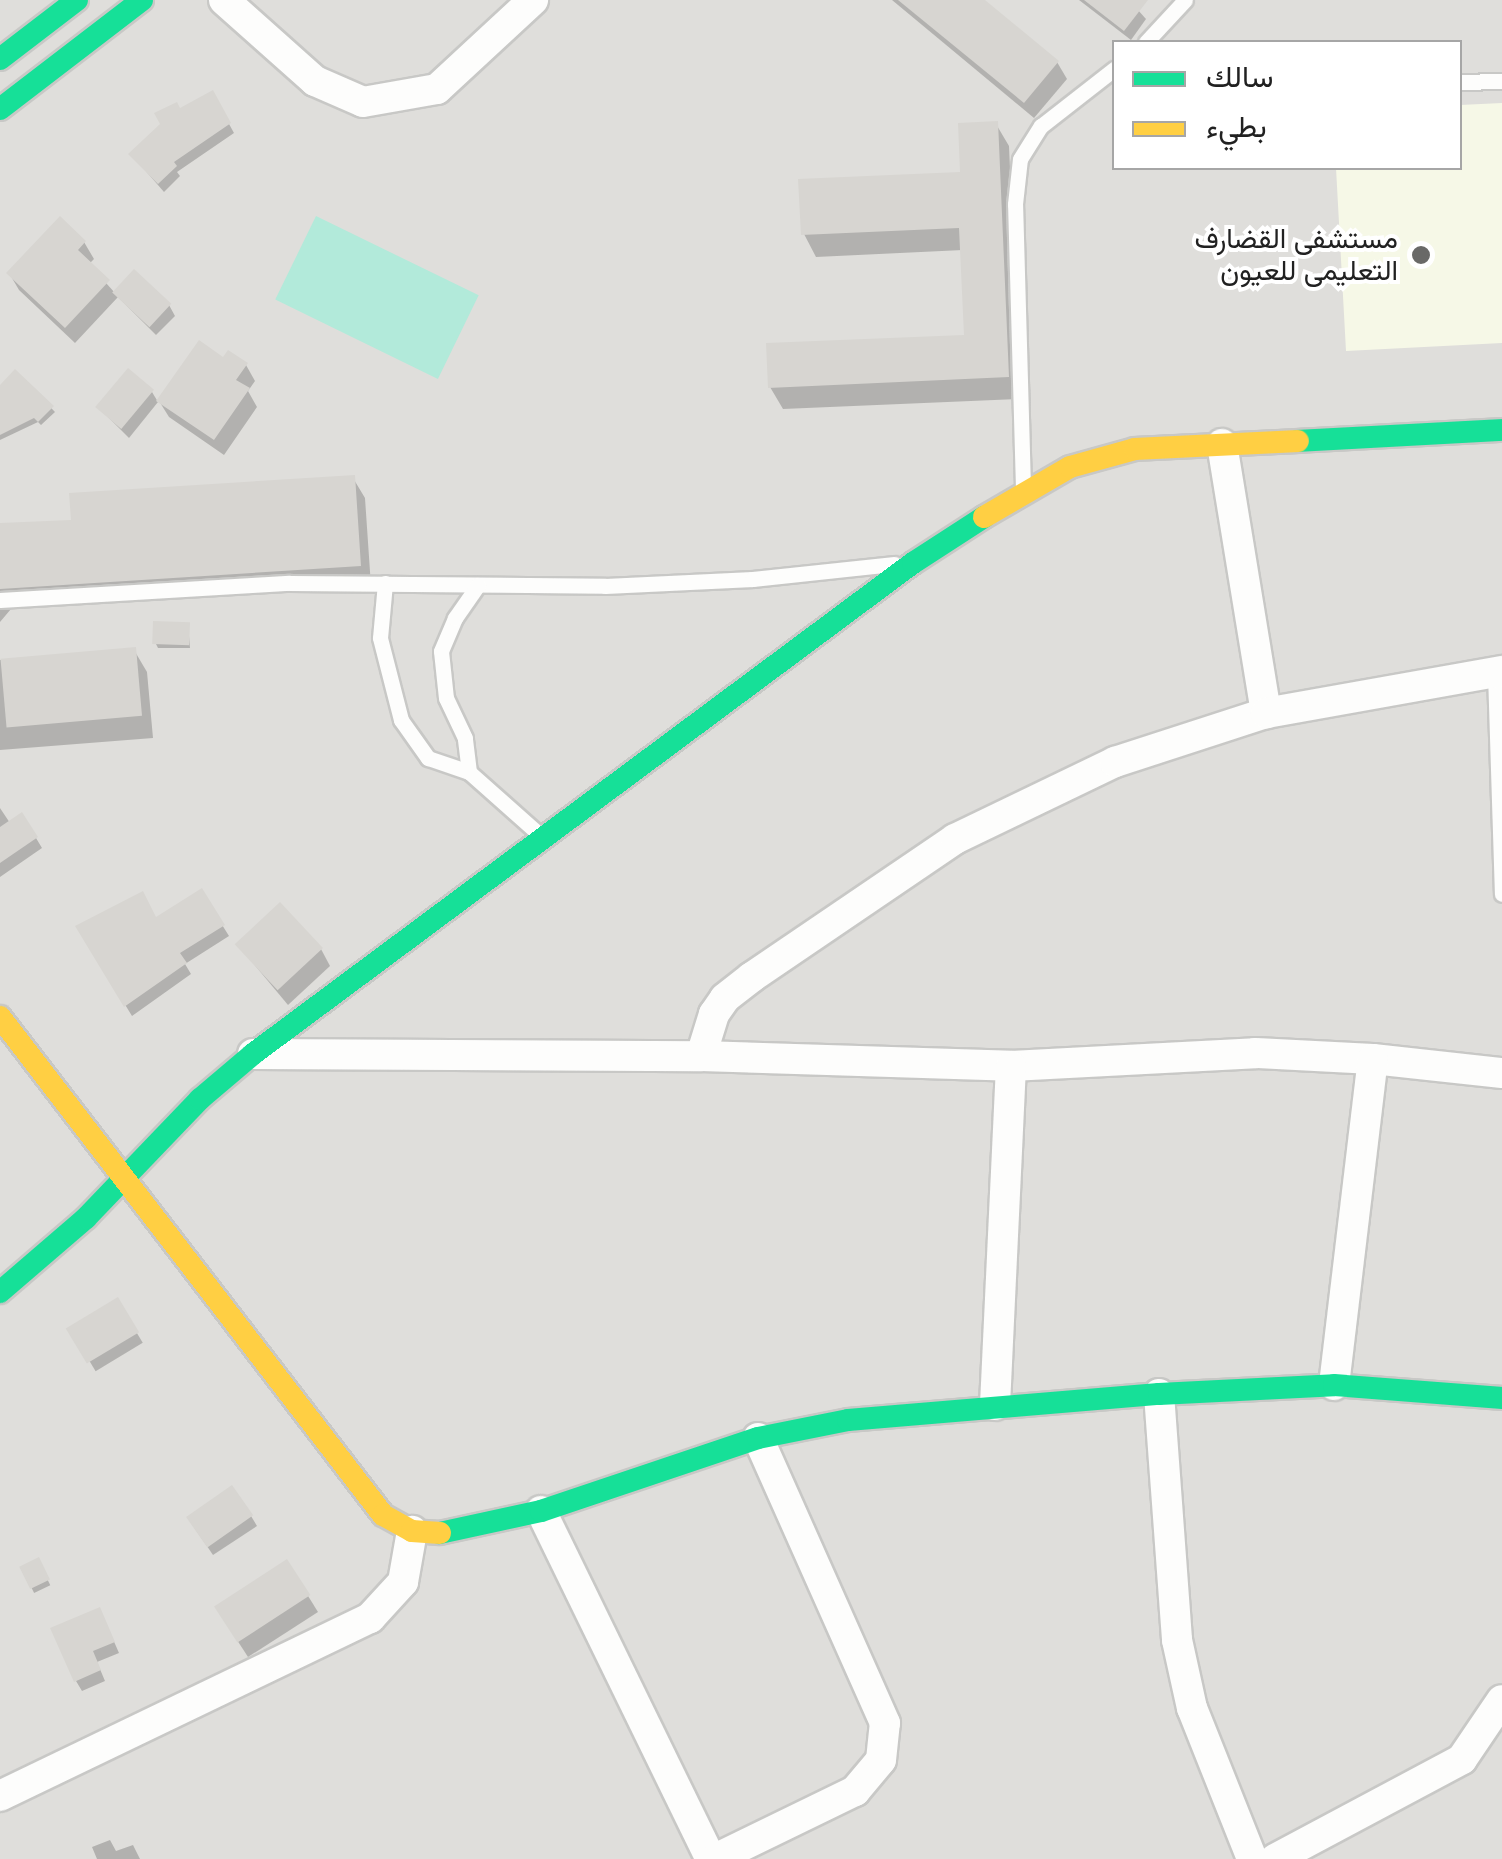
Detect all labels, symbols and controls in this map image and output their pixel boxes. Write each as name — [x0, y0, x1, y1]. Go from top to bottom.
legend — [1112, 40, 1462, 170]
text: سالك — [1206, 59, 1273, 95]
text: بطيء — [1206, 109, 1267, 145]
place label: مستشفى القضارف التعليمى للعيون — [1194, 222, 1398, 288]
marker: مستشفى القضارف التعليمى للعيون — [1408, 242, 1434, 268]

